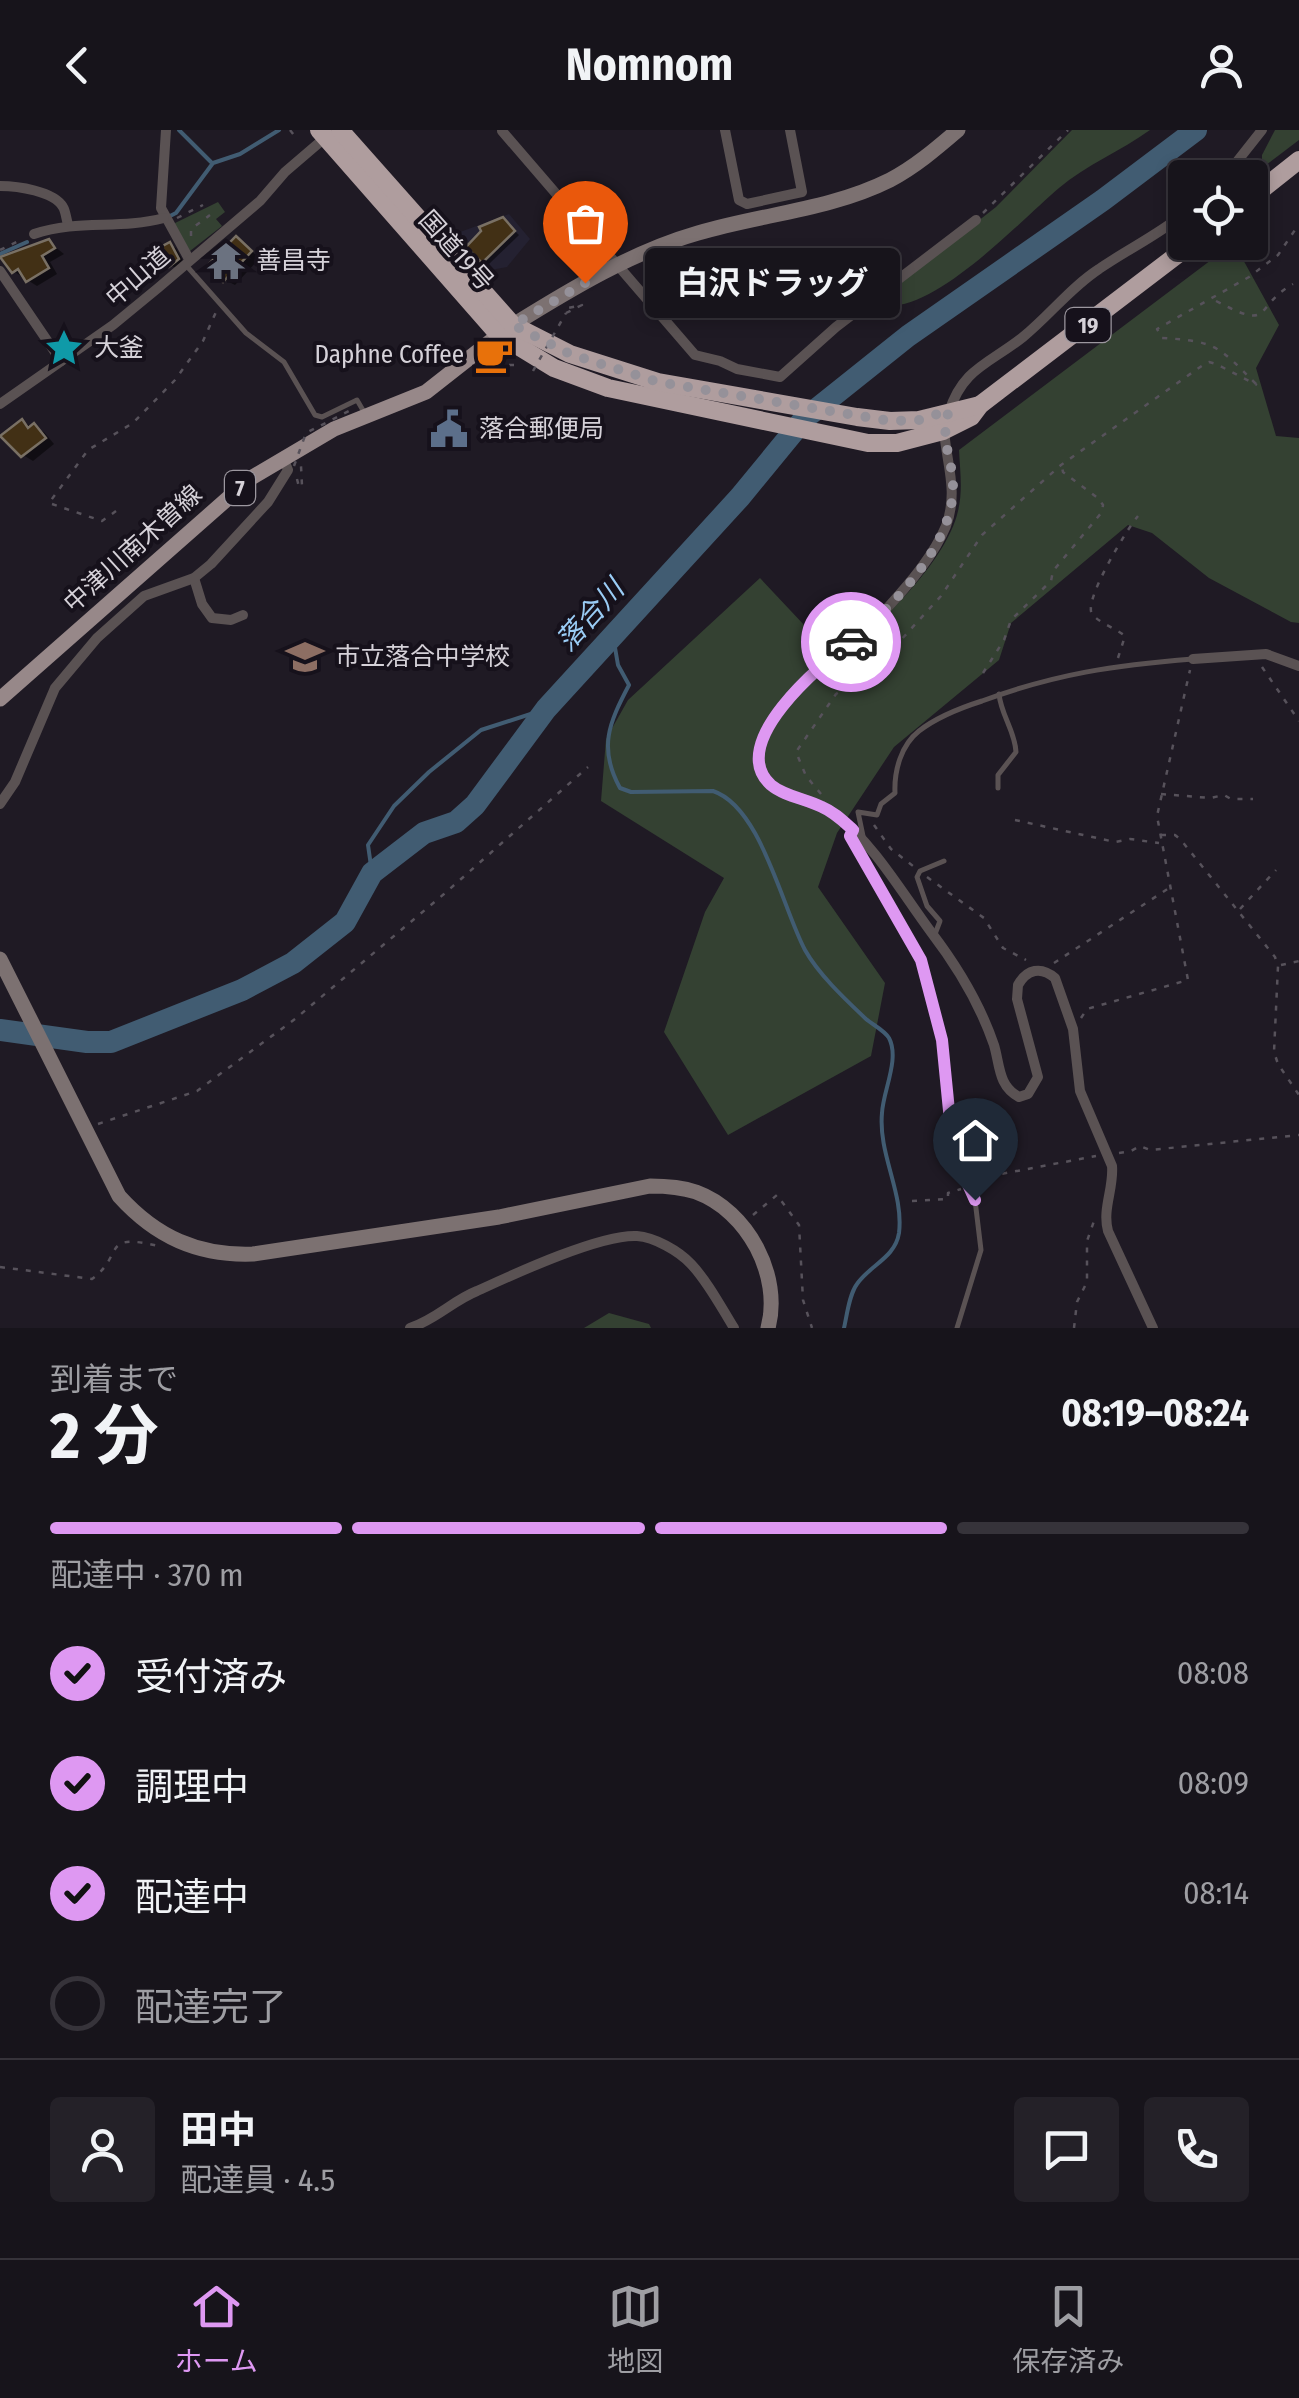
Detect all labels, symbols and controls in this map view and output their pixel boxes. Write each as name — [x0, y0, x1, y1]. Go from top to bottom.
icon: back — [50, 38, 105, 93]
text: Nomnom — [566, 38, 733, 92]
icon: person — [1194, 38, 1249, 93]
map controls — [1168, 160, 1268, 260]
button: locate — [1168, 160, 1268, 260]
pin — [543, 181, 628, 284]
icon: bag — [558, 196, 613, 251]
street label: 国道19号 — [412, 205, 500, 297]
temple icon: 善昌寺 — [205, 240, 247, 282]
street label: 中山道 — [100, 241, 176, 313]
place label: 善昌寺 — [256, 246, 331, 276]
callout: 白沢ドラッグ — [645, 248, 900, 318]
text: 白沢ドラッグ — [676, 264, 869, 302]
road number: 19 — [1066, 308, 1110, 342]
place icon: 大釜 — [43, 327, 85, 369]
place label: 大釜 — [94, 333, 144, 363]
cafe icon: Daphne Coffee — [473, 334, 515, 376]
place label: Daphne Coffee — [314, 340, 464, 370]
public building icon: 落合郵便局 — [428, 408, 470, 450]
place label: 落合郵便局 — [479, 414, 604, 444]
road number: 7 — [225, 471, 255, 505]
street label: 中津川南木曽線 — [58, 479, 208, 619]
water label: 落合川 — [550, 571, 632, 657]
courier — [801, 592, 901, 692]
icon: car — [824, 615, 879, 670]
school or university icon: 市立落合中学校 — [284, 636, 326, 678]
place label: 市立落合中学校 — [335, 642, 510, 672]
pin — [933, 1098, 1018, 1201]
icon: home — [948, 1113, 1003, 1168]
text: 到着まで — [50, 1360, 178, 1398]
text: 08:19–08:24 — [1061, 1390, 1249, 1436]
text: 2 分 — [50, 1397, 159, 1475]
text: 配達中 · 370 m — [50, 1556, 244, 1594]
icon: check — [50, 1646, 105, 1701]
text: 受付済み — [135, 1654, 287, 1700]
text: 08:08 — [1177, 1654, 1249, 1692]
icon: check — [50, 1756, 105, 1811]
text: 調理中 — [135, 1764, 249, 1810]
text: 08:09 — [1178, 1764, 1249, 1802]
icon: check — [50, 1866, 105, 1921]
text: 配達中 — [135, 1874, 249, 1920]
text: 08:14 — [1183, 1874, 1249, 1912]
text: 配達完了 — [135, 1984, 287, 2030]
button: person — [50, 2097, 155, 2202]
button: chat — [1014, 2097, 1119, 2202]
button: phone — [1144, 2097, 1249, 2202]
text: 田中 — [180, 2107, 256, 2153]
text: 配達員 · 4.5 — [180, 2161, 335, 2199]
tab: ホーム — [175, 2279, 258, 2379]
tab: 地図 — [607, 2279, 663, 2379]
tab: 保存済み — [1012, 2279, 1124, 2379]

